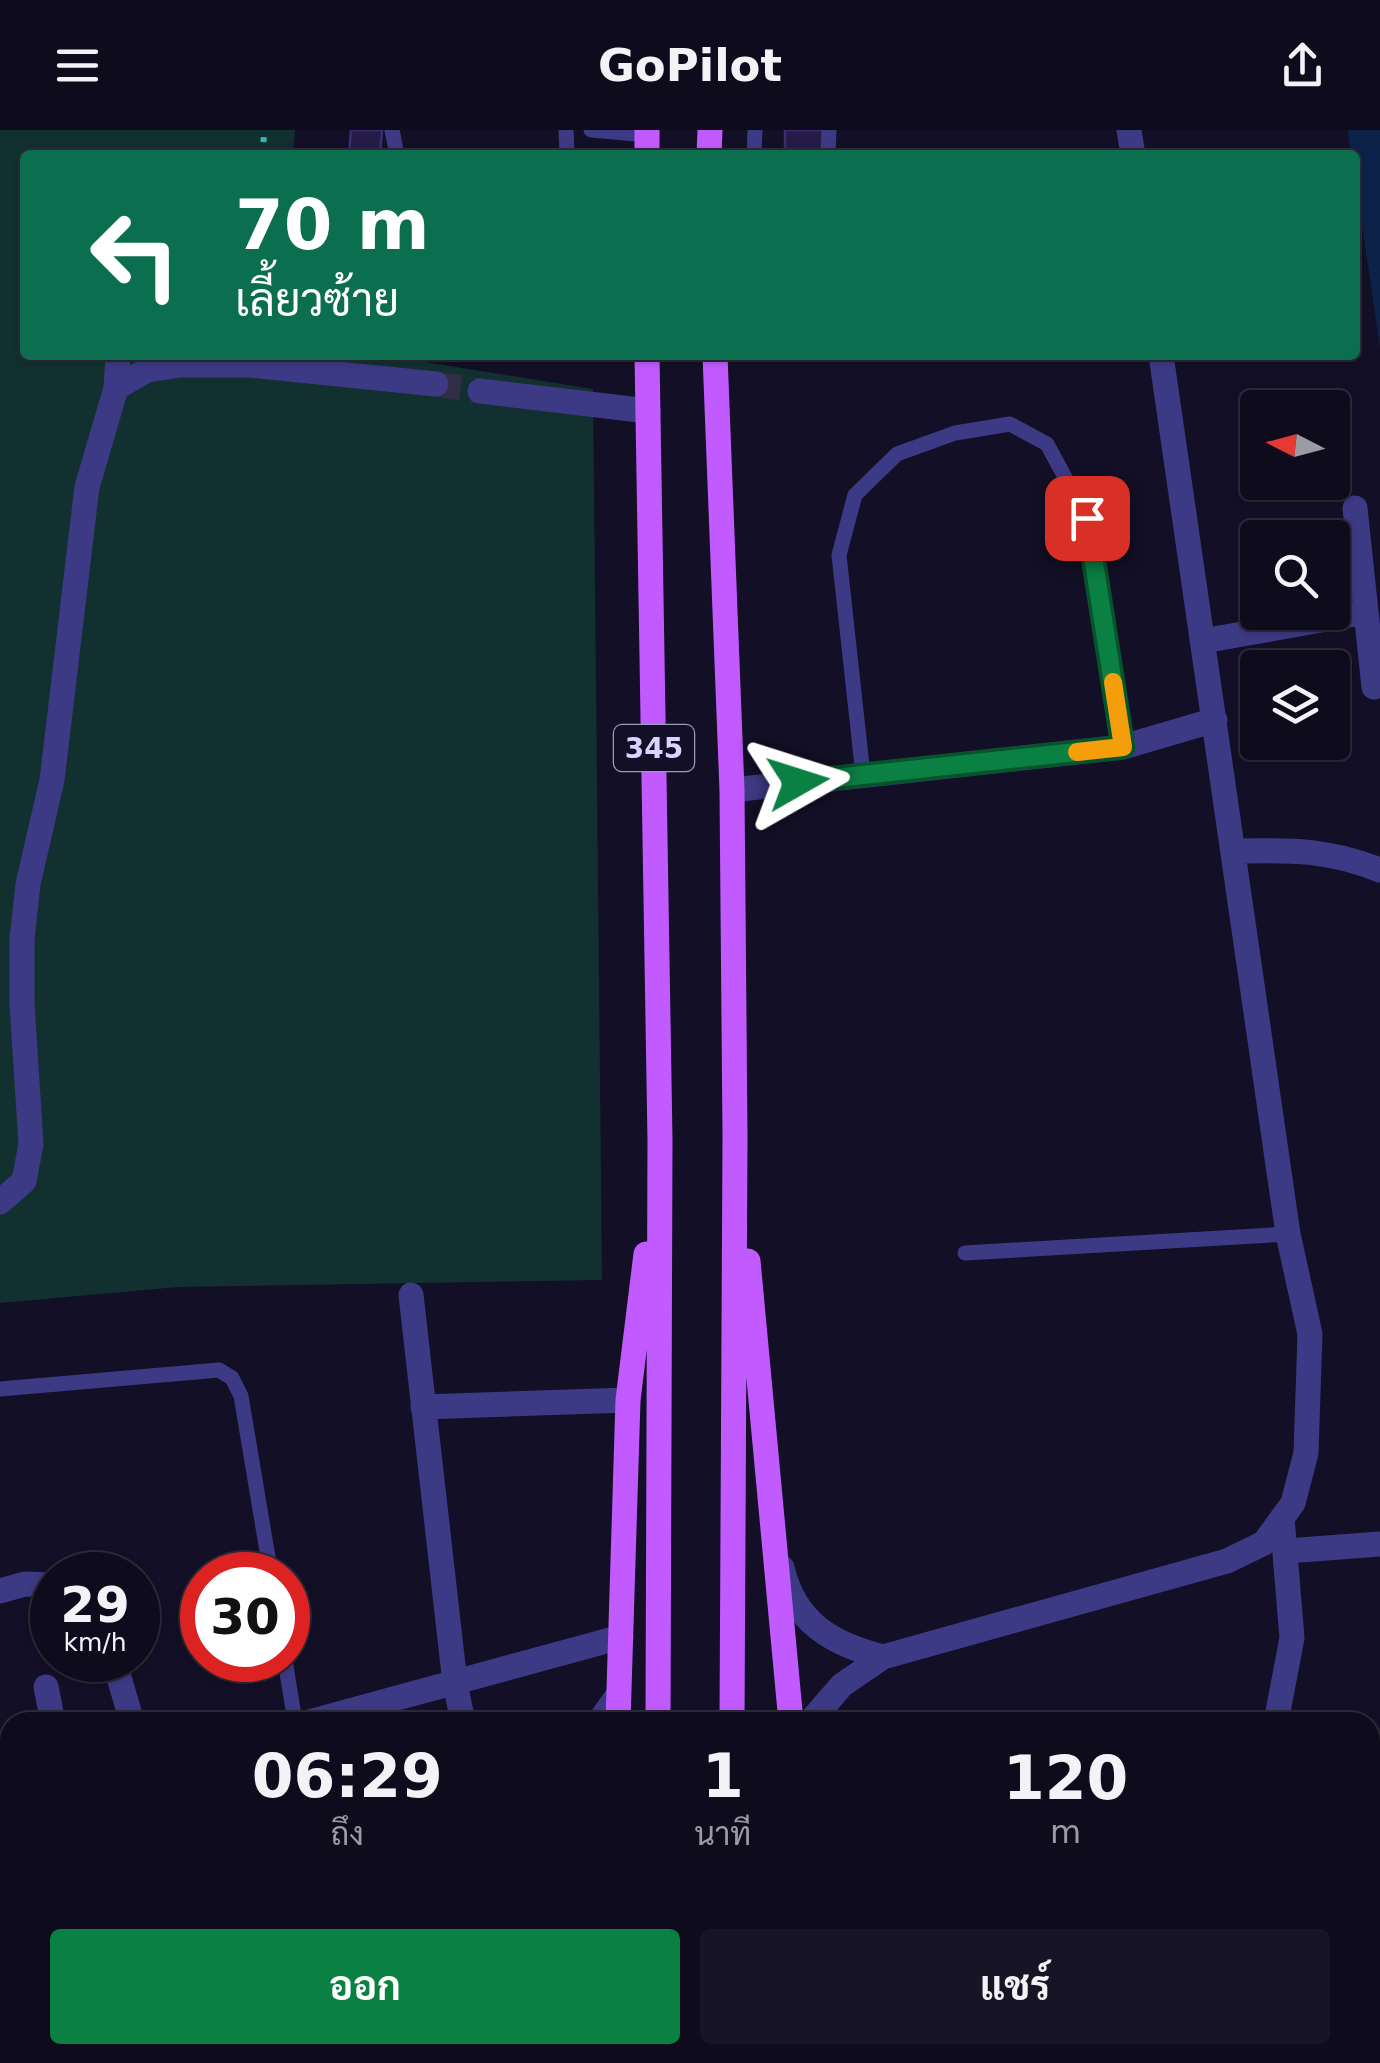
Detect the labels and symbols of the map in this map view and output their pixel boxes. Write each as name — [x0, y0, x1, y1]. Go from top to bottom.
north arrow — [1240, 390, 1350, 500]
pin — [1045, 476, 1130, 561]
road number: 345 — [614, 725, 694, 771]
position arrow — [746, 730, 850, 834]
speed limit sign: 30 — [180, 1552, 310, 1682]

